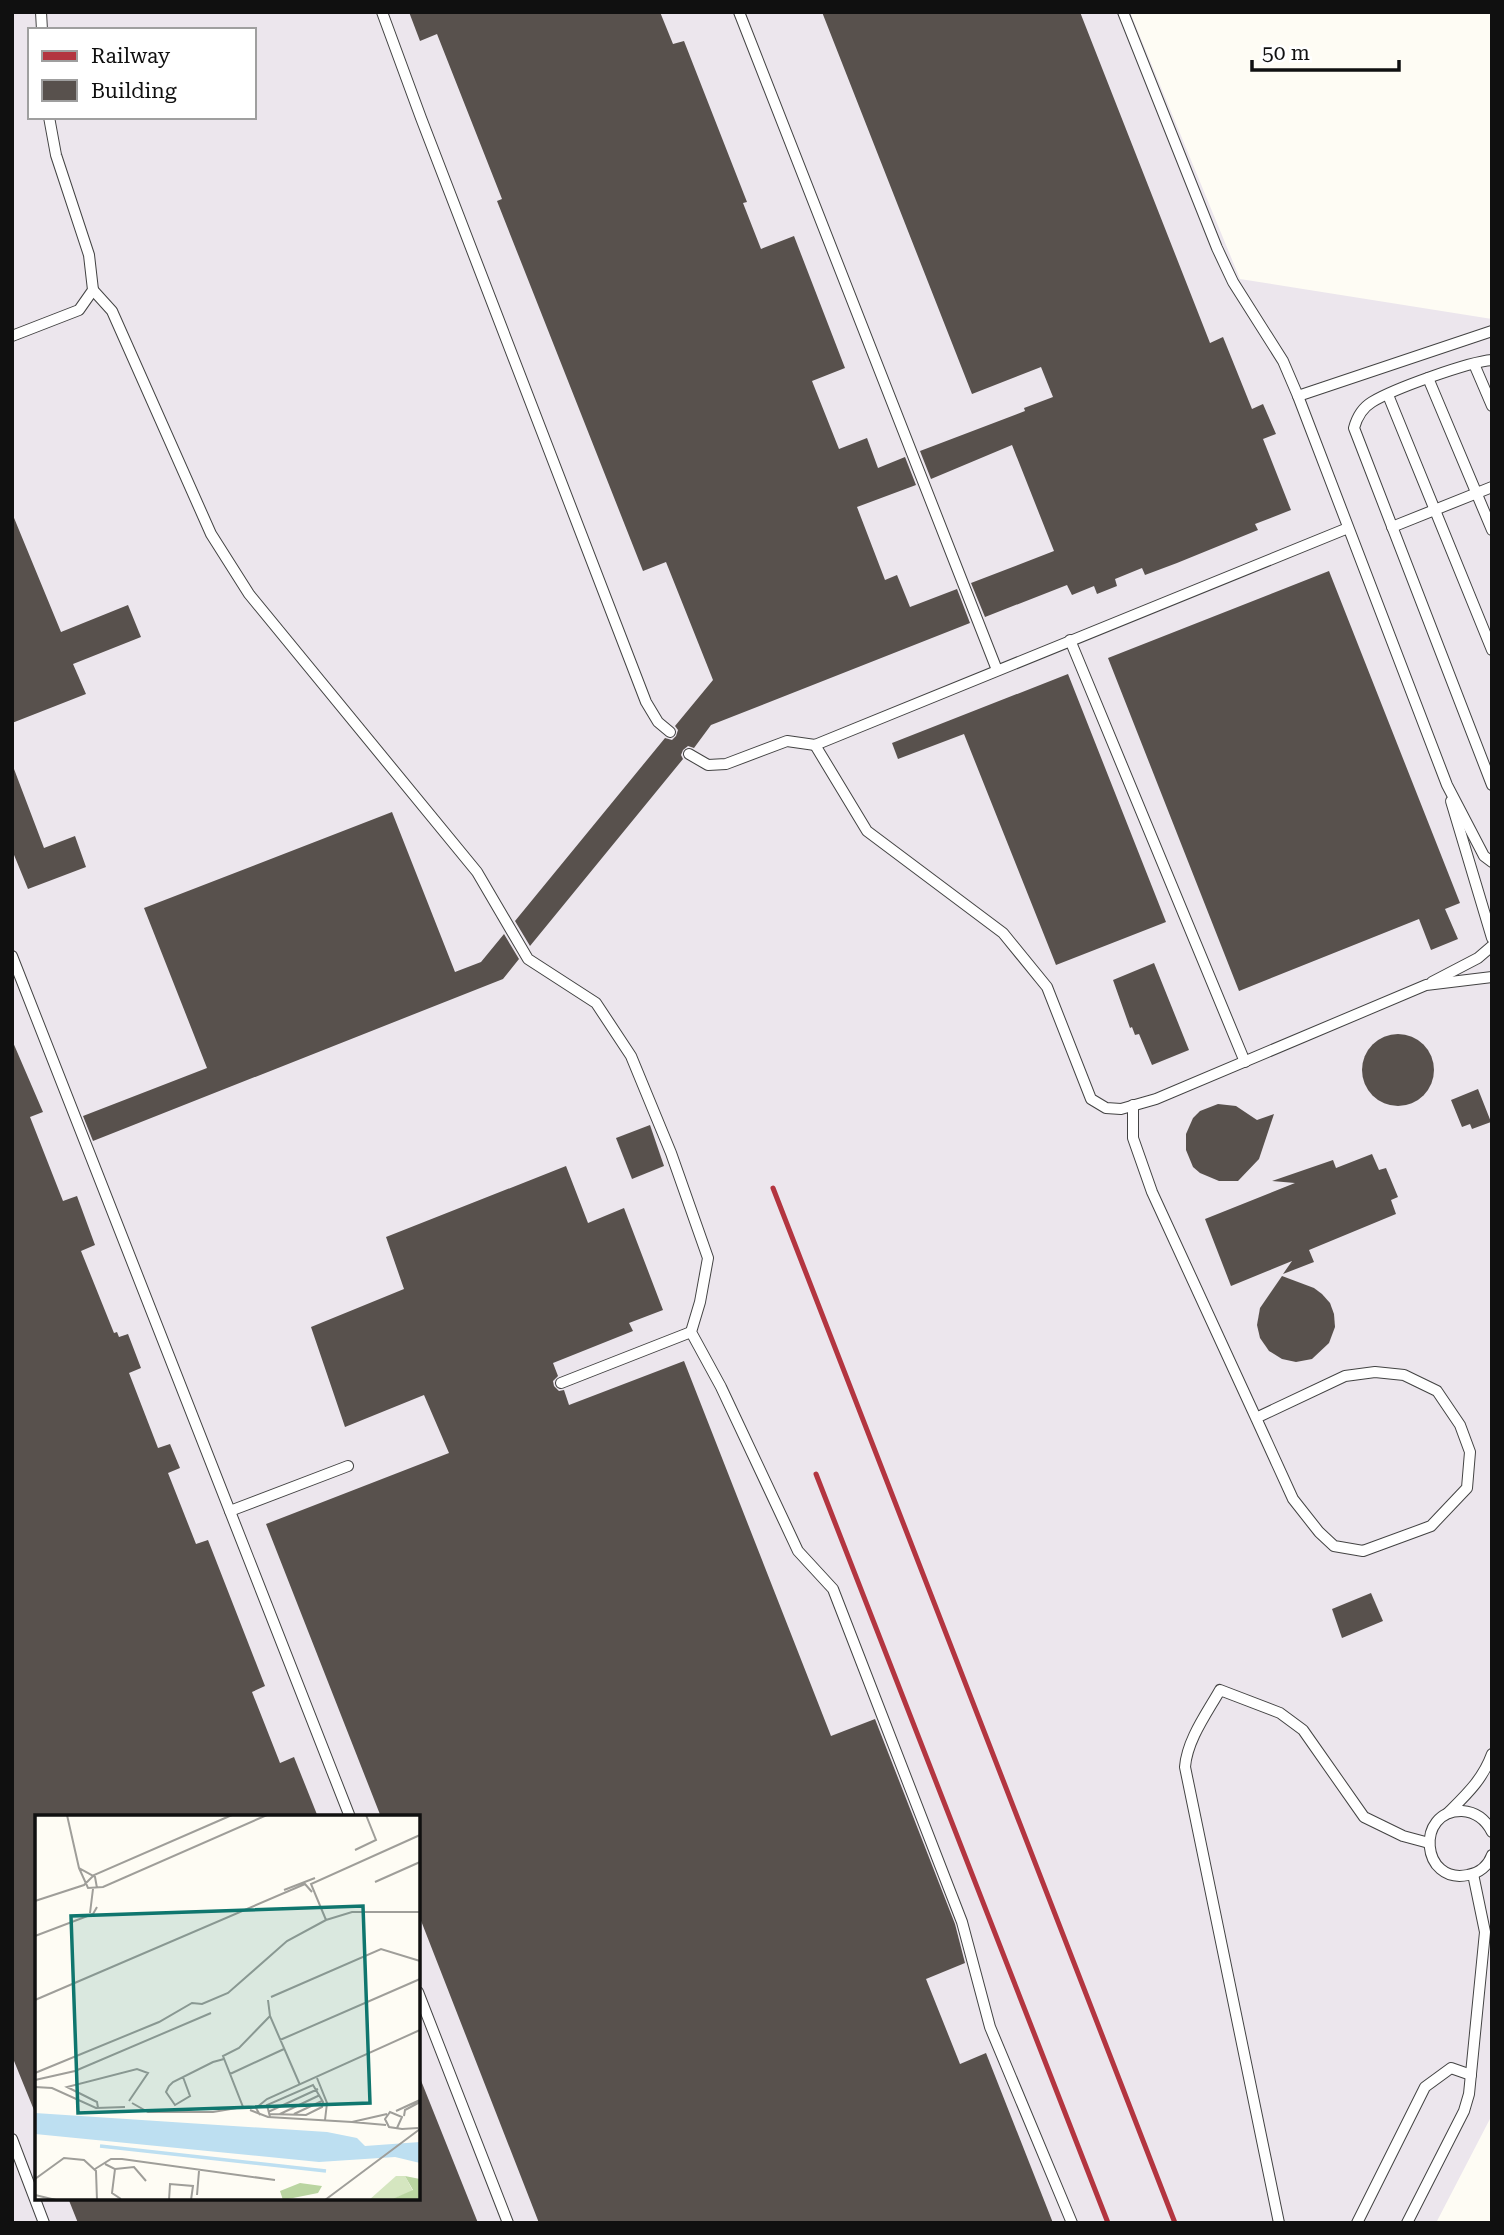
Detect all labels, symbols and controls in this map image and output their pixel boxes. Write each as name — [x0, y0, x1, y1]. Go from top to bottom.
legend — [28, 28, 256, 119]
scale bar — [1252, 28, 1399, 72]
text: 50 m — [1262, 41, 1310, 65]
text: Railway — [91, 44, 171, 68]
text: Building — [91, 79, 177, 103]
inset map — [35, 1815, 420, 2200]

